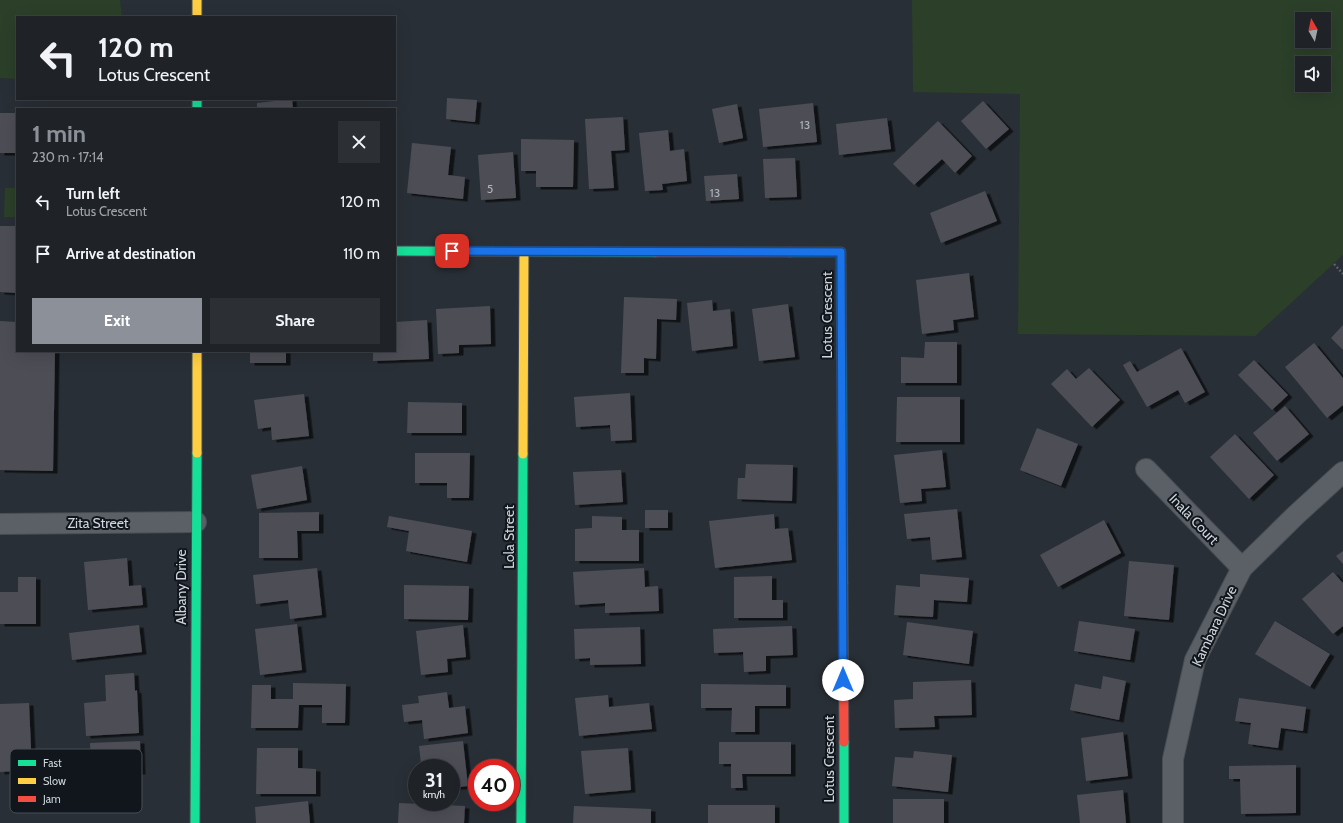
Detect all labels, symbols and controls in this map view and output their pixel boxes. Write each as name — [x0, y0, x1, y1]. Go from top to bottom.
north arrow — [1295, 12, 1331, 48]
map controls — [1295, 12, 1331, 92]
text: 120 m — [98, 30, 174, 64]
icon: left — [32, 32, 84, 84]
button: sound — [1295, 56, 1331, 92]
text: Lotus Crescent — [98, 64, 210, 86]
house number: 13 — [800, 117, 810, 132]
text: 1 min — [32, 119, 86, 148]
button: close — [338, 121, 380, 163]
text: 230 m · 17:14 — [32, 149, 103, 165]
house number: 5 — [487, 181, 493, 196]
text: Turn left — [66, 185, 120, 203]
house number: 13 — [710, 185, 720, 200]
icon: left — [32, 191, 54, 213]
text: 120 m — [340, 193, 380, 211]
text: Lotus Crescent — [66, 203, 147, 219]
pin — [435, 234, 469, 268]
icon: arrive — [441, 240, 463, 262]
icon: arrive — [32, 243, 54, 265]
text: Arrive at destination — [66, 245, 196, 263]
text: 110 m — [343, 245, 380, 263]
street label: Lotus Crescent — [818, 271, 836, 359]
button: Exit — [32, 298, 202, 344]
button: Share — [210, 298, 380, 344]
street label: Inala Court — [1165, 490, 1223, 548]
street label: Lola Street — [500, 505, 518, 569]
street label: Zita Street — [67, 514, 129, 532]
street label: Albany Drive — [172, 549, 190, 625]
street label: Kambara Drive — [1187, 583, 1241, 669]
position arrow — [822, 659, 864, 701]
street label: Lotus Crescent — [820, 715, 838, 803]
legend — [10, 749, 142, 813]
text: Fast — [43, 756, 62, 770]
speed limit sign: 40 — [468, 759, 520, 811]
text: 31 — [425, 768, 443, 792]
text: Slow — [43, 774, 66, 788]
text: km/h — [423, 788, 445, 801]
text: Jam — [42, 792, 61, 806]

